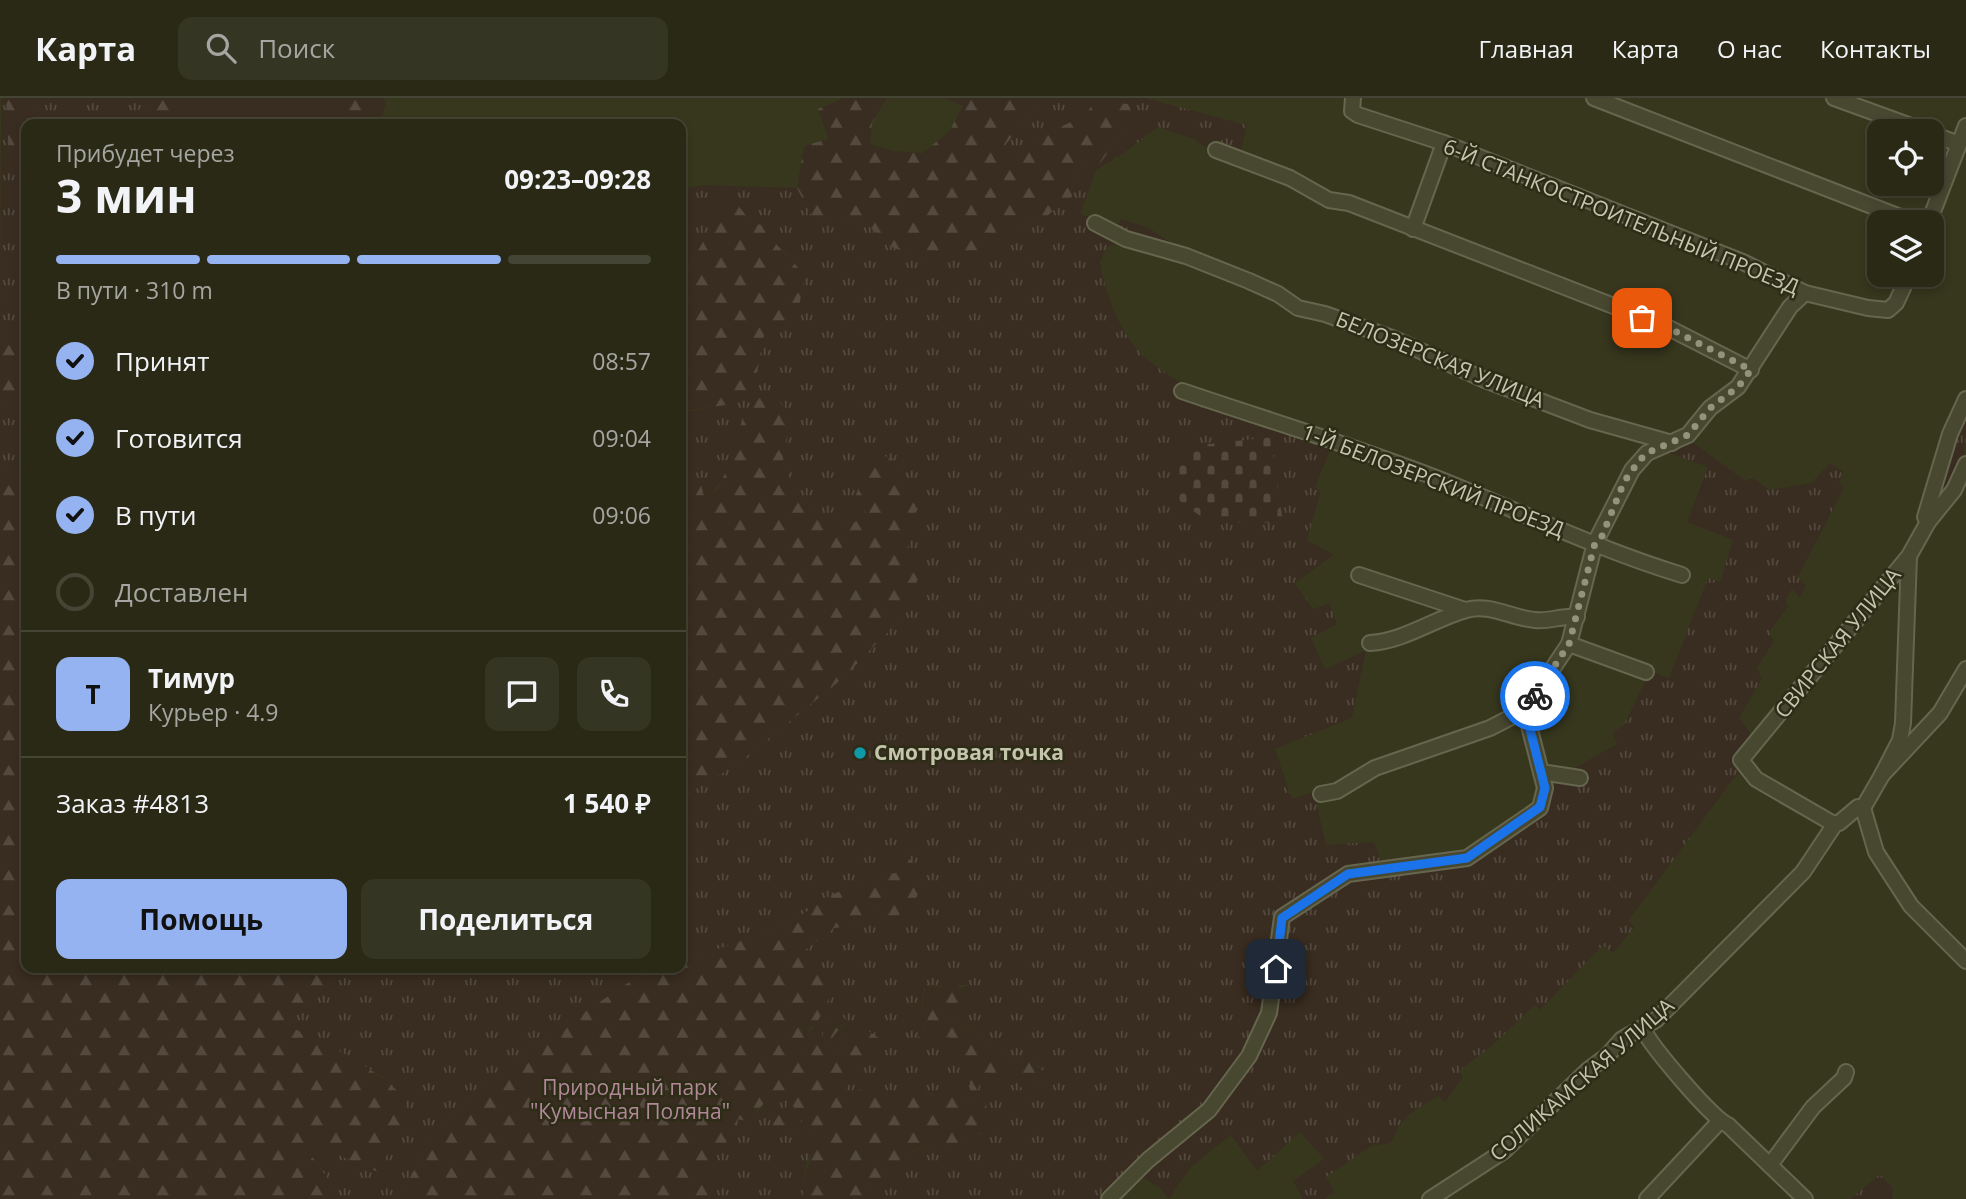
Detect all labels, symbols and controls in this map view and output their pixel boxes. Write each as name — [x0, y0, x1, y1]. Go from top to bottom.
search box — [178, 17, 668, 80]
text: Карта — [35, 26, 136, 71]
icon: search — [202, 29, 240, 67]
text: Поиск — [258, 30, 335, 66]
text: Главная — [1479, 32, 1574, 65]
text: Карта — [1612, 32, 1679, 65]
text: О нас — [1717, 32, 1782, 65]
text: Контакты — [1820, 32, 1931, 65]
map controls — [1867, 119, 1944, 287]
button: locate — [1867, 119, 1944, 196]
street label: 6-Й СТАНКОСТРОИТЕЛЬНЫЙ ПРОЕЗД — [1439, 132, 1803, 300]
text: Прибудет через — [56, 137, 235, 169]
text: 09:23–09:28 — [504, 161, 651, 197]
text: 3 мин — [56, 164, 197, 226]
button: layers — [1867, 210, 1944, 287]
text: В пути · 310 m — [56, 274, 213, 306]
pin — [1612, 288, 1672, 348]
icon: bag — [1623, 299, 1661, 337]
street label: БЕЛОЗЕРСКАЯ УЛИЦА — [1332, 304, 1550, 414]
icon: check — [56, 342, 94, 380]
text: Принят — [115, 343, 209, 379]
text: 08:57 — [592, 345, 651, 377]
street label: 1-Й БЕЛОЗЕРСКИЙ ПРОЕЗД — [1298, 417, 1568, 543]
icon: check — [56, 419, 94, 457]
text: Готовится — [115, 420, 243, 456]
text: 09:04 — [592, 422, 651, 454]
icon: check — [56, 496, 94, 534]
text: В пути — [115, 497, 196, 533]
text: 09:06 — [592, 499, 651, 531]
street label: СВИРСКАЯ УЛИЦА — [1768, 561, 1907, 723]
text: Доставлен — [115, 574, 248, 610]
button: chat — [485, 657, 559, 731]
button: phone — [577, 657, 651, 731]
text: Тимур — [148, 660, 235, 696]
courier — [1500, 661, 1570, 731]
text: Т — [85, 676, 101, 712]
icon: bike — [1516, 677, 1554, 715]
text: Курьер · 4.9 — [148, 696, 279, 728]
place label: Смотровая точка — [874, 738, 1064, 766]
marker: Смотровая точка — [852, 745, 868, 761]
text: Заказ #4813 — [56, 785, 209, 821]
text: 1 540 ₽ — [563, 785, 651, 821]
button: Помощь — [56, 879, 347, 959]
button: Поделиться — [361, 879, 651, 959]
pin — [1246, 939, 1306, 999]
icon: home — [1257, 950, 1295, 988]
street label: СОЛИКАМСКАЯ УЛИЦА — [1483, 991, 1680, 1167]
park label: Природный парк "Кумысная Поляна" — [530, 1073, 730, 1125]

